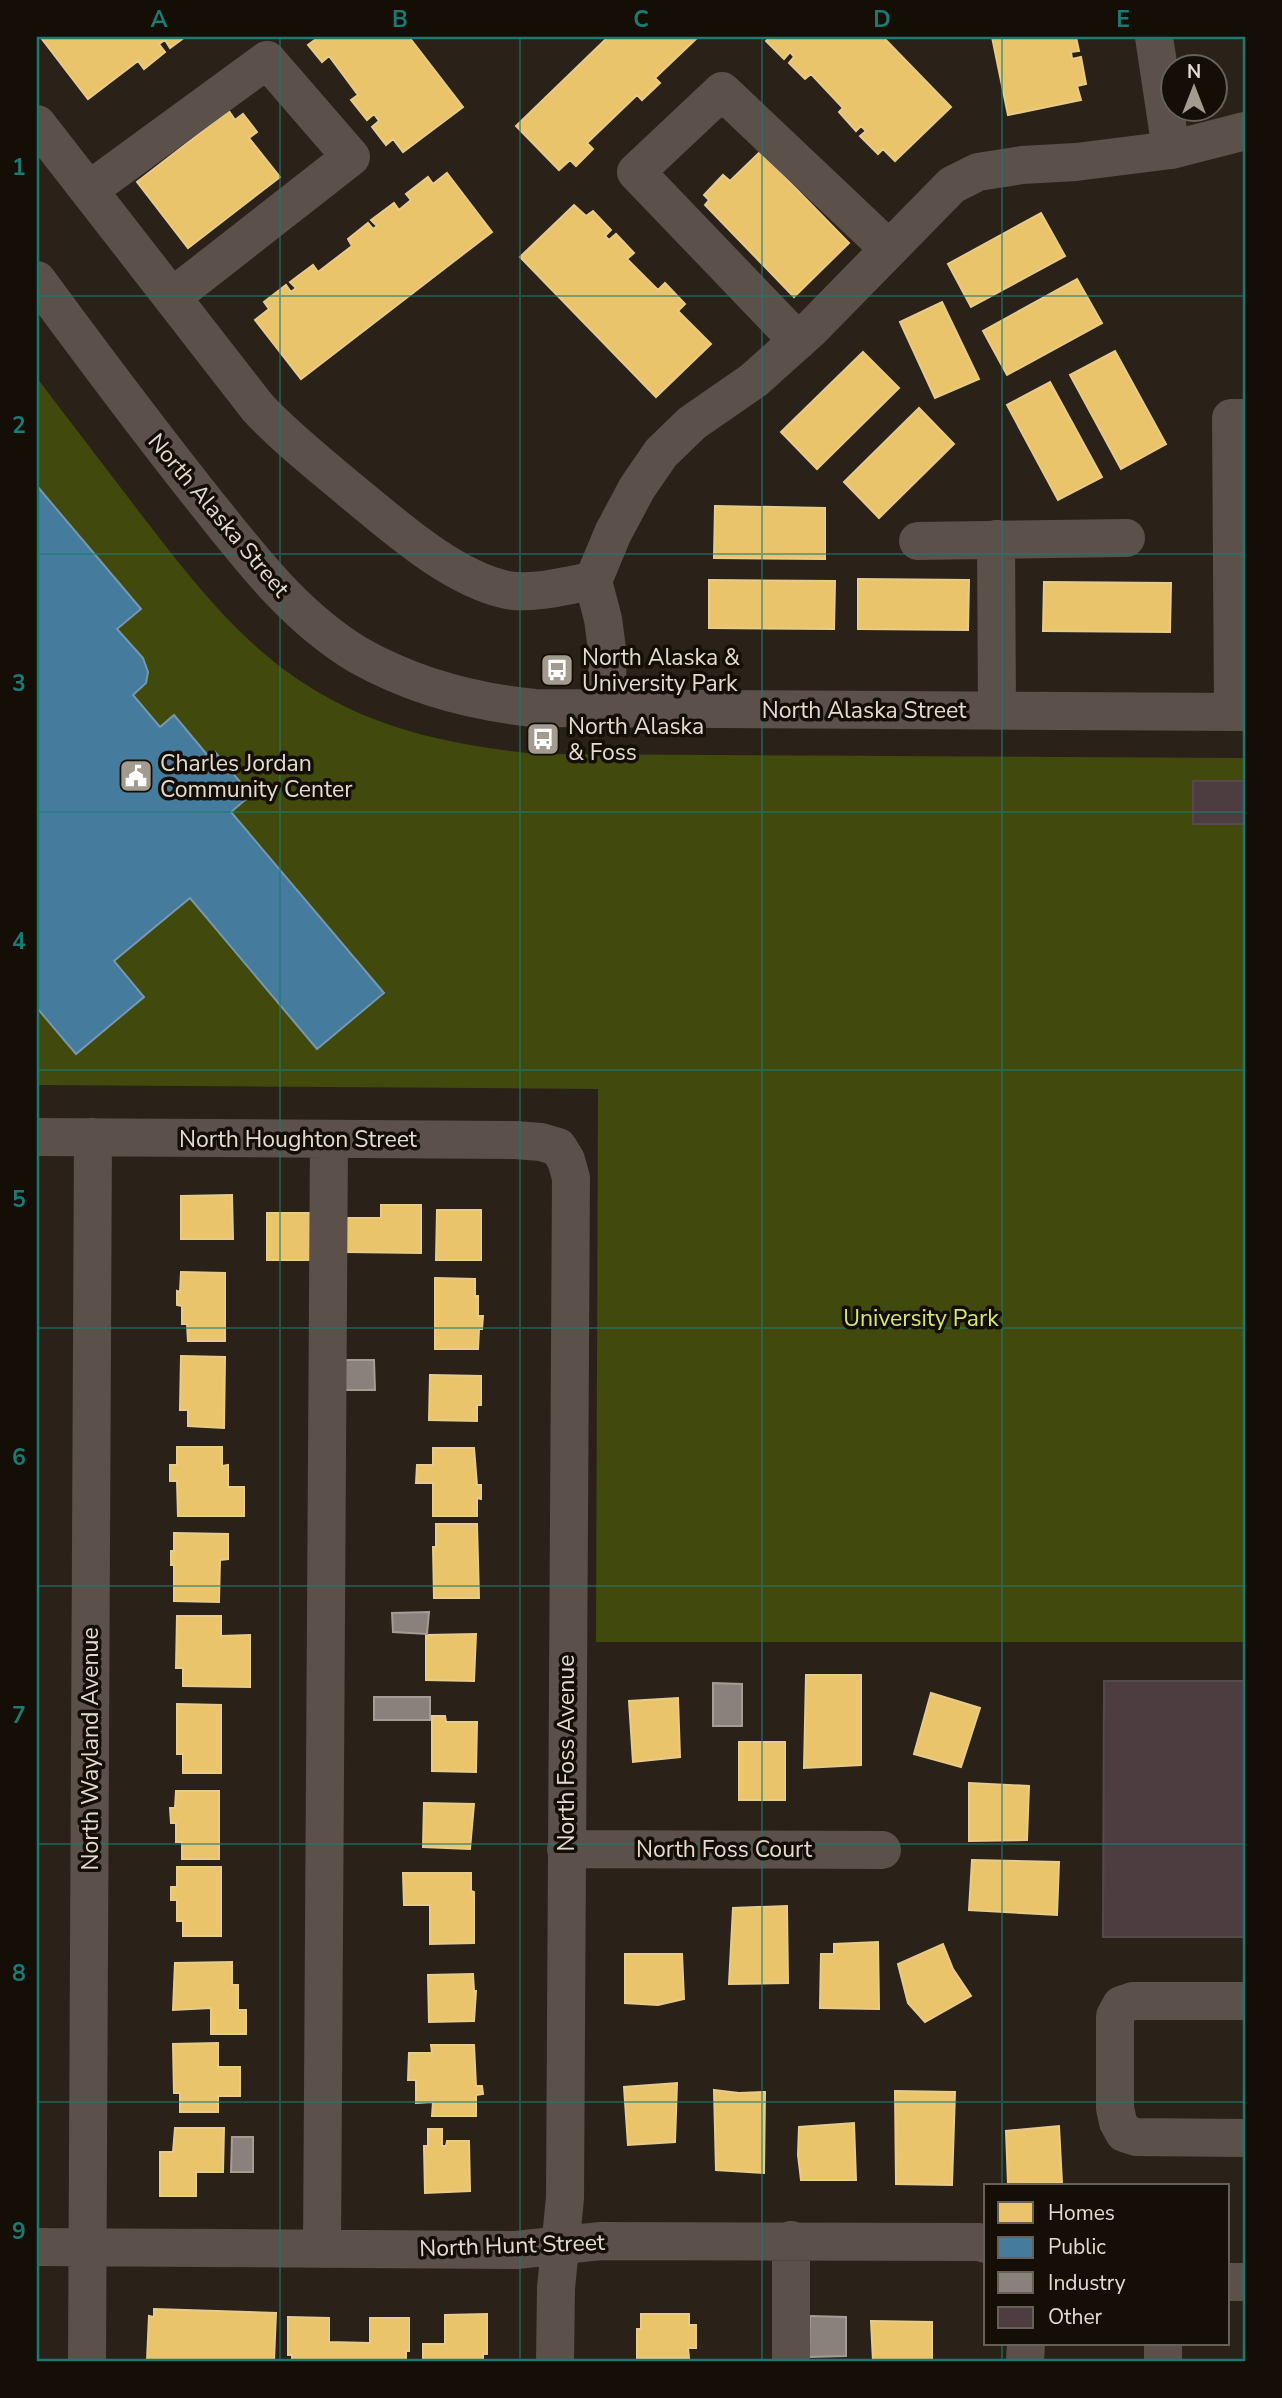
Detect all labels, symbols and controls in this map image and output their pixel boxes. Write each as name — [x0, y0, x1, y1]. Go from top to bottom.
text: A — [150, 4, 168, 35]
text: B — [392, 4, 408, 35]
text: C — [633, 4, 649, 35]
text: D — [873, 4, 891, 35]
text: E — [1116, 4, 1130, 35]
north arrow — [1160, 52, 1230, 122]
text: N — [1187, 59, 1201, 85]
text: 1 — [12, 152, 26, 183]
text: 2 — [12, 410, 26, 441]
street label: North Alaska Street — [141, 427, 297, 604]
place label: North Alaska & University Park — [582, 642, 740, 699]
bus stop icon: North Alaska & University Park — [538, 651, 576, 689]
text: 3 — [12, 668, 26, 699]
street label: North Alaska Street — [762, 695, 967, 726]
place label: North Alaska & Foss — [568, 711, 704, 768]
bus stop icon: North Alaska & Foss — [524, 720, 562, 758]
place label: Charles Jordan Community Center — [160, 748, 353, 805]
public building icon: Charles Jordan Community Center — [117, 757, 155, 795]
text: 4 — [12, 926, 26, 957]
street label: North Houghton Street — [179, 1124, 418, 1155]
text: 5 — [12, 1184, 26, 1215]
park label: University Park — [843, 1303, 999, 1334]
text: 6 — [12, 1442, 26, 1473]
street label: North Wayland Avenue — [75, 1627, 106, 1871]
street label: North Foss Avenue — [551, 1655, 582, 1851]
text: 7 — [12, 1700, 26, 1731]
street label: North Foss Court — [636, 1834, 813, 1865]
text: 8 — [12, 1958, 26, 1989]
legend — [984, 2184, 1230, 2346]
text: Homes — [1048, 2199, 1115, 2227]
text: 9 — [12, 2216, 26, 2247]
street label: North Hunt Street — [419, 2227, 606, 2264]
text: Public — [1048, 2233, 1106, 2261]
text: Industry — [1048, 2269, 1126, 2297]
text: Other — [1048, 2303, 1103, 2331]

